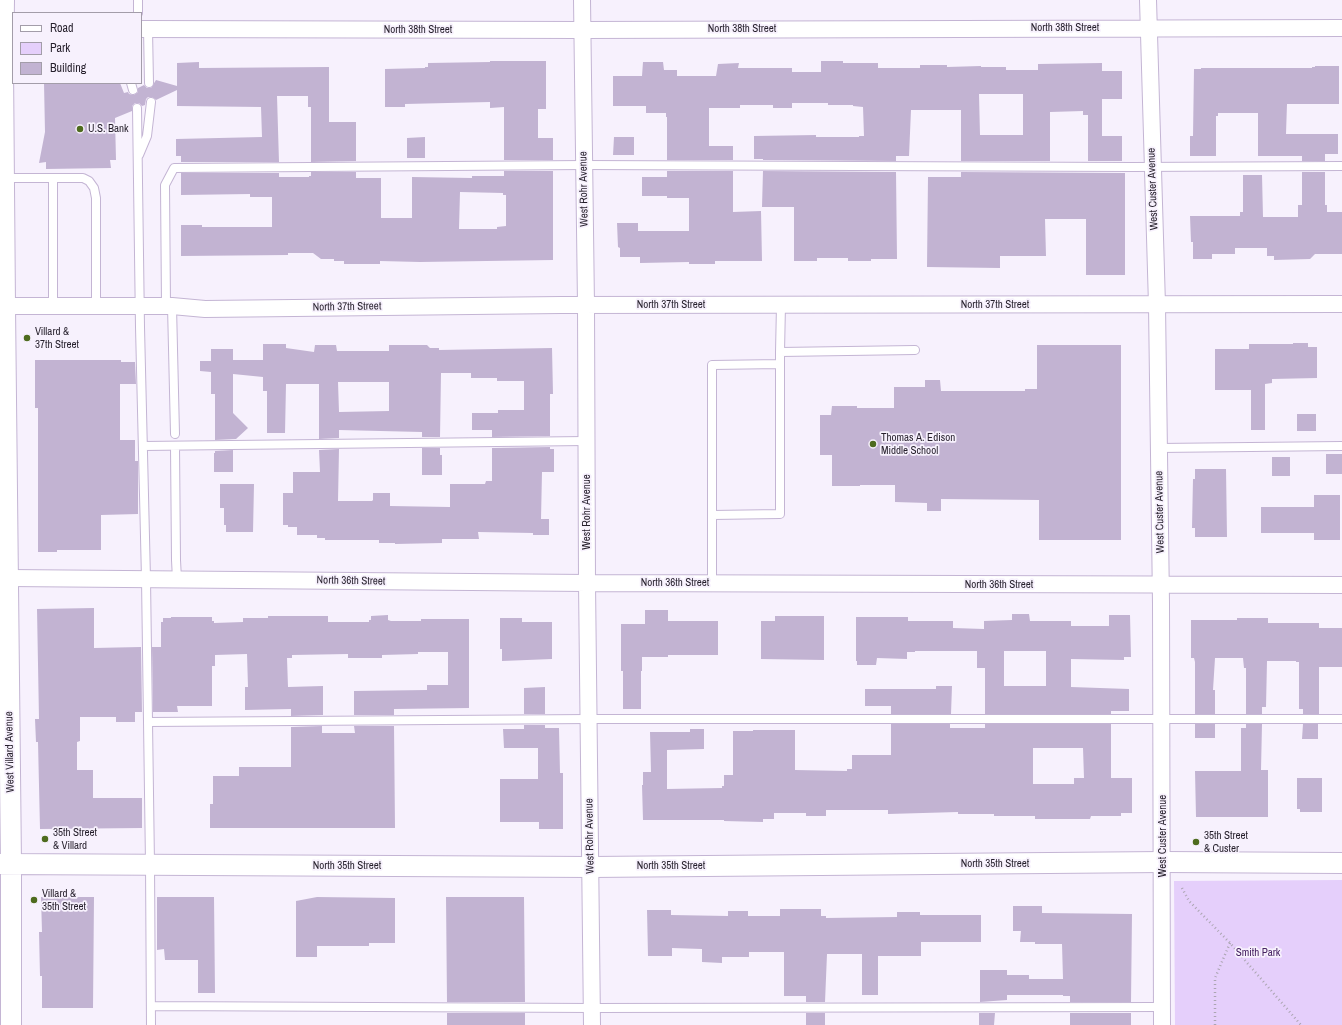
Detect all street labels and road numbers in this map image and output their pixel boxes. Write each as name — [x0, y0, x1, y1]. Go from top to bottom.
street label: North 38th Street — [1031, 21, 1099, 35]
street label: North 38th Street — [708, 22, 776, 36]
street label: North 38th Street — [384, 23, 452, 37]
street label: West Custer Avenue — [1145, 148, 1161, 230]
street label: West Rohr Avenue — [577, 151, 591, 227]
street label: North 37th Street — [637, 298, 705, 312]
street label: North 37th Street — [961, 298, 1029, 312]
street label: North 37th Street — [313, 300, 381, 314]
street label: West Custer Avenue — [1153, 471, 1167, 553]
street label: West Rohr Avenue — [580, 474, 594, 550]
street label: North 36th Street — [317, 574, 385, 588]
street label: North 36th Street — [641, 576, 709, 590]
street label: North 36th Street — [965, 578, 1033, 592]
street label: West Villard Avenue — [3, 711, 17, 793]
street label: West Custer Avenue — [1156, 795, 1170, 877]
street label: West Rohr Avenue — [583, 798, 597, 874]
street label: North 35th Street — [961, 857, 1029, 871]
street label: North 35th Street — [313, 859, 381, 873]
street label: North 35th Street — [637, 859, 705, 873]

